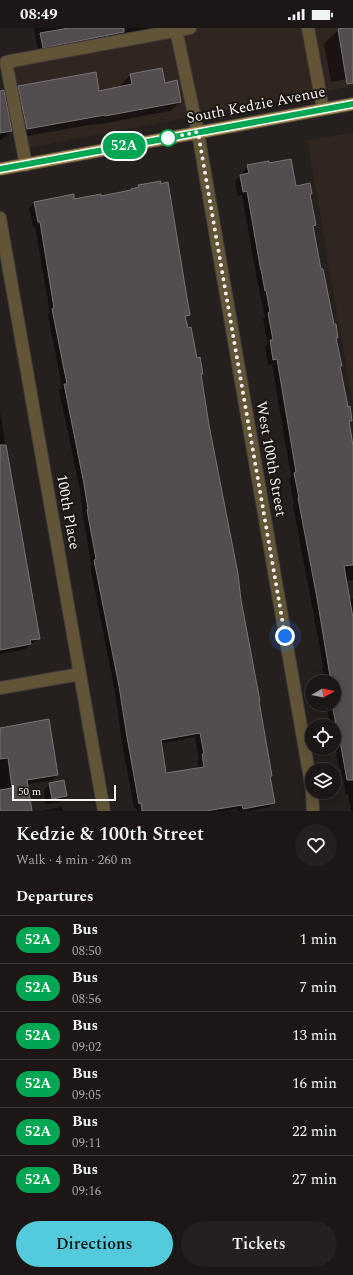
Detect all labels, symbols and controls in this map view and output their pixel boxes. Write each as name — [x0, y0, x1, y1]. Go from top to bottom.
text: 08:49 — [20, 3, 58, 26]
street label: South Kedzie Avenue — [185, 80, 327, 130]
unlabelled marker — [159, 129, 177, 147]
line badge: 52A — [101, 133, 147, 159]
text: 52A — [111, 135, 137, 156]
street label: West 100th Street — [250, 400, 292, 518]
street label: 100th Place — [50, 473, 86, 551]
your location — [275, 626, 295, 646]
north arrow — [305, 675, 341, 711]
map controls — [305, 675, 341, 799]
button: locate — [305, 719, 341, 755]
button: layers — [305, 763, 341, 799]
scale bar — [12, 783, 116, 802]
text: 50 m — [18, 783, 41, 800]
text: Kedzie & 100th Street — [16, 820, 204, 849]
button: heart — [295, 824, 337, 866]
text: Walk · 4 min · 260 m — [16, 850, 132, 870]
text: Departures — [16, 885, 94, 908]
text: Bus — [72, 918, 98, 941]
text: 1 min — [299, 928, 337, 951]
text: 52A — [25, 929, 51, 950]
text: 08:50 — [72, 941, 101, 961]
text: Bus — [72, 966, 98, 989]
text: 7 min — [299, 976, 337, 999]
text: 52A — [25, 977, 51, 998]
text: 08:56 — [72, 989, 101, 1009]
text: Bus — [72, 1014, 98, 1037]
text: 13 min — [292, 1024, 337, 1047]
text: 52A — [25, 1025, 51, 1046]
text: 09:02 — [72, 1037, 101, 1057]
text: Bus — [72, 1062, 98, 1085]
text: 16 min — [292, 1072, 337, 1095]
text: 52A — [25, 1073, 51, 1094]
text: 09:05 — [72, 1085, 101, 1105]
text: Bus — [72, 1110, 98, 1133]
text: 22 min — [292, 1120, 337, 1143]
text: 52A — [25, 1121, 51, 1142]
text: 09:11 — [72, 1133, 101, 1153]
text: Bus — [72, 1158, 98, 1181]
text: 27 min — [292, 1168, 337, 1191]
text: 52A — [25, 1169, 51, 1190]
text: 09:16 — [72, 1181, 101, 1201]
button: Directions — [16, 1221, 173, 1267]
button: Tickets — [181, 1221, 337, 1267]

